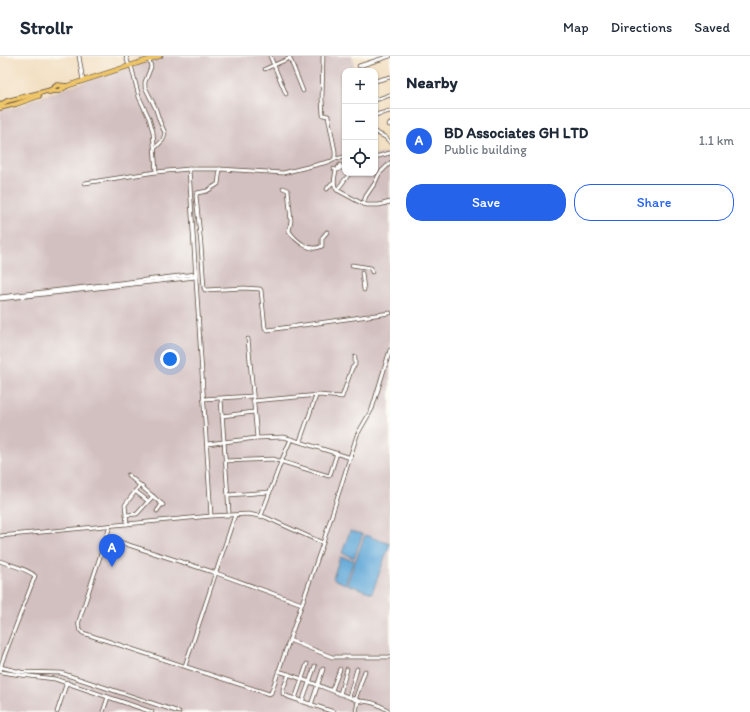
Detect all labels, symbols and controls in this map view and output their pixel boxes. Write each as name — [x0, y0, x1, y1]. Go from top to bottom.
text: Strollr — [20, 16, 73, 39]
text: Map — [563, 19, 589, 36]
text: Directions — [611, 19, 672, 36]
text: Saved — [694, 19, 730, 36]
map controls — [342, 68, 378, 176]
button: + — [342, 68, 378, 104]
text: Nearby — [406, 72, 458, 92]
button: − — [342, 104, 378, 140]
text: BD Associates GH LTD — [444, 124, 588, 142]
text: A — [415, 133, 423, 148]
text: 1.1 km — [699, 133, 734, 148]
button: locate — [342, 140, 378, 176]
text: Public building — [444, 142, 527, 157]
button: Save — [406, 184, 566, 221]
button: Share — [574, 184, 734, 221]
your location — [160, 349, 180, 369]
pin: A — [99, 534, 125, 567]

